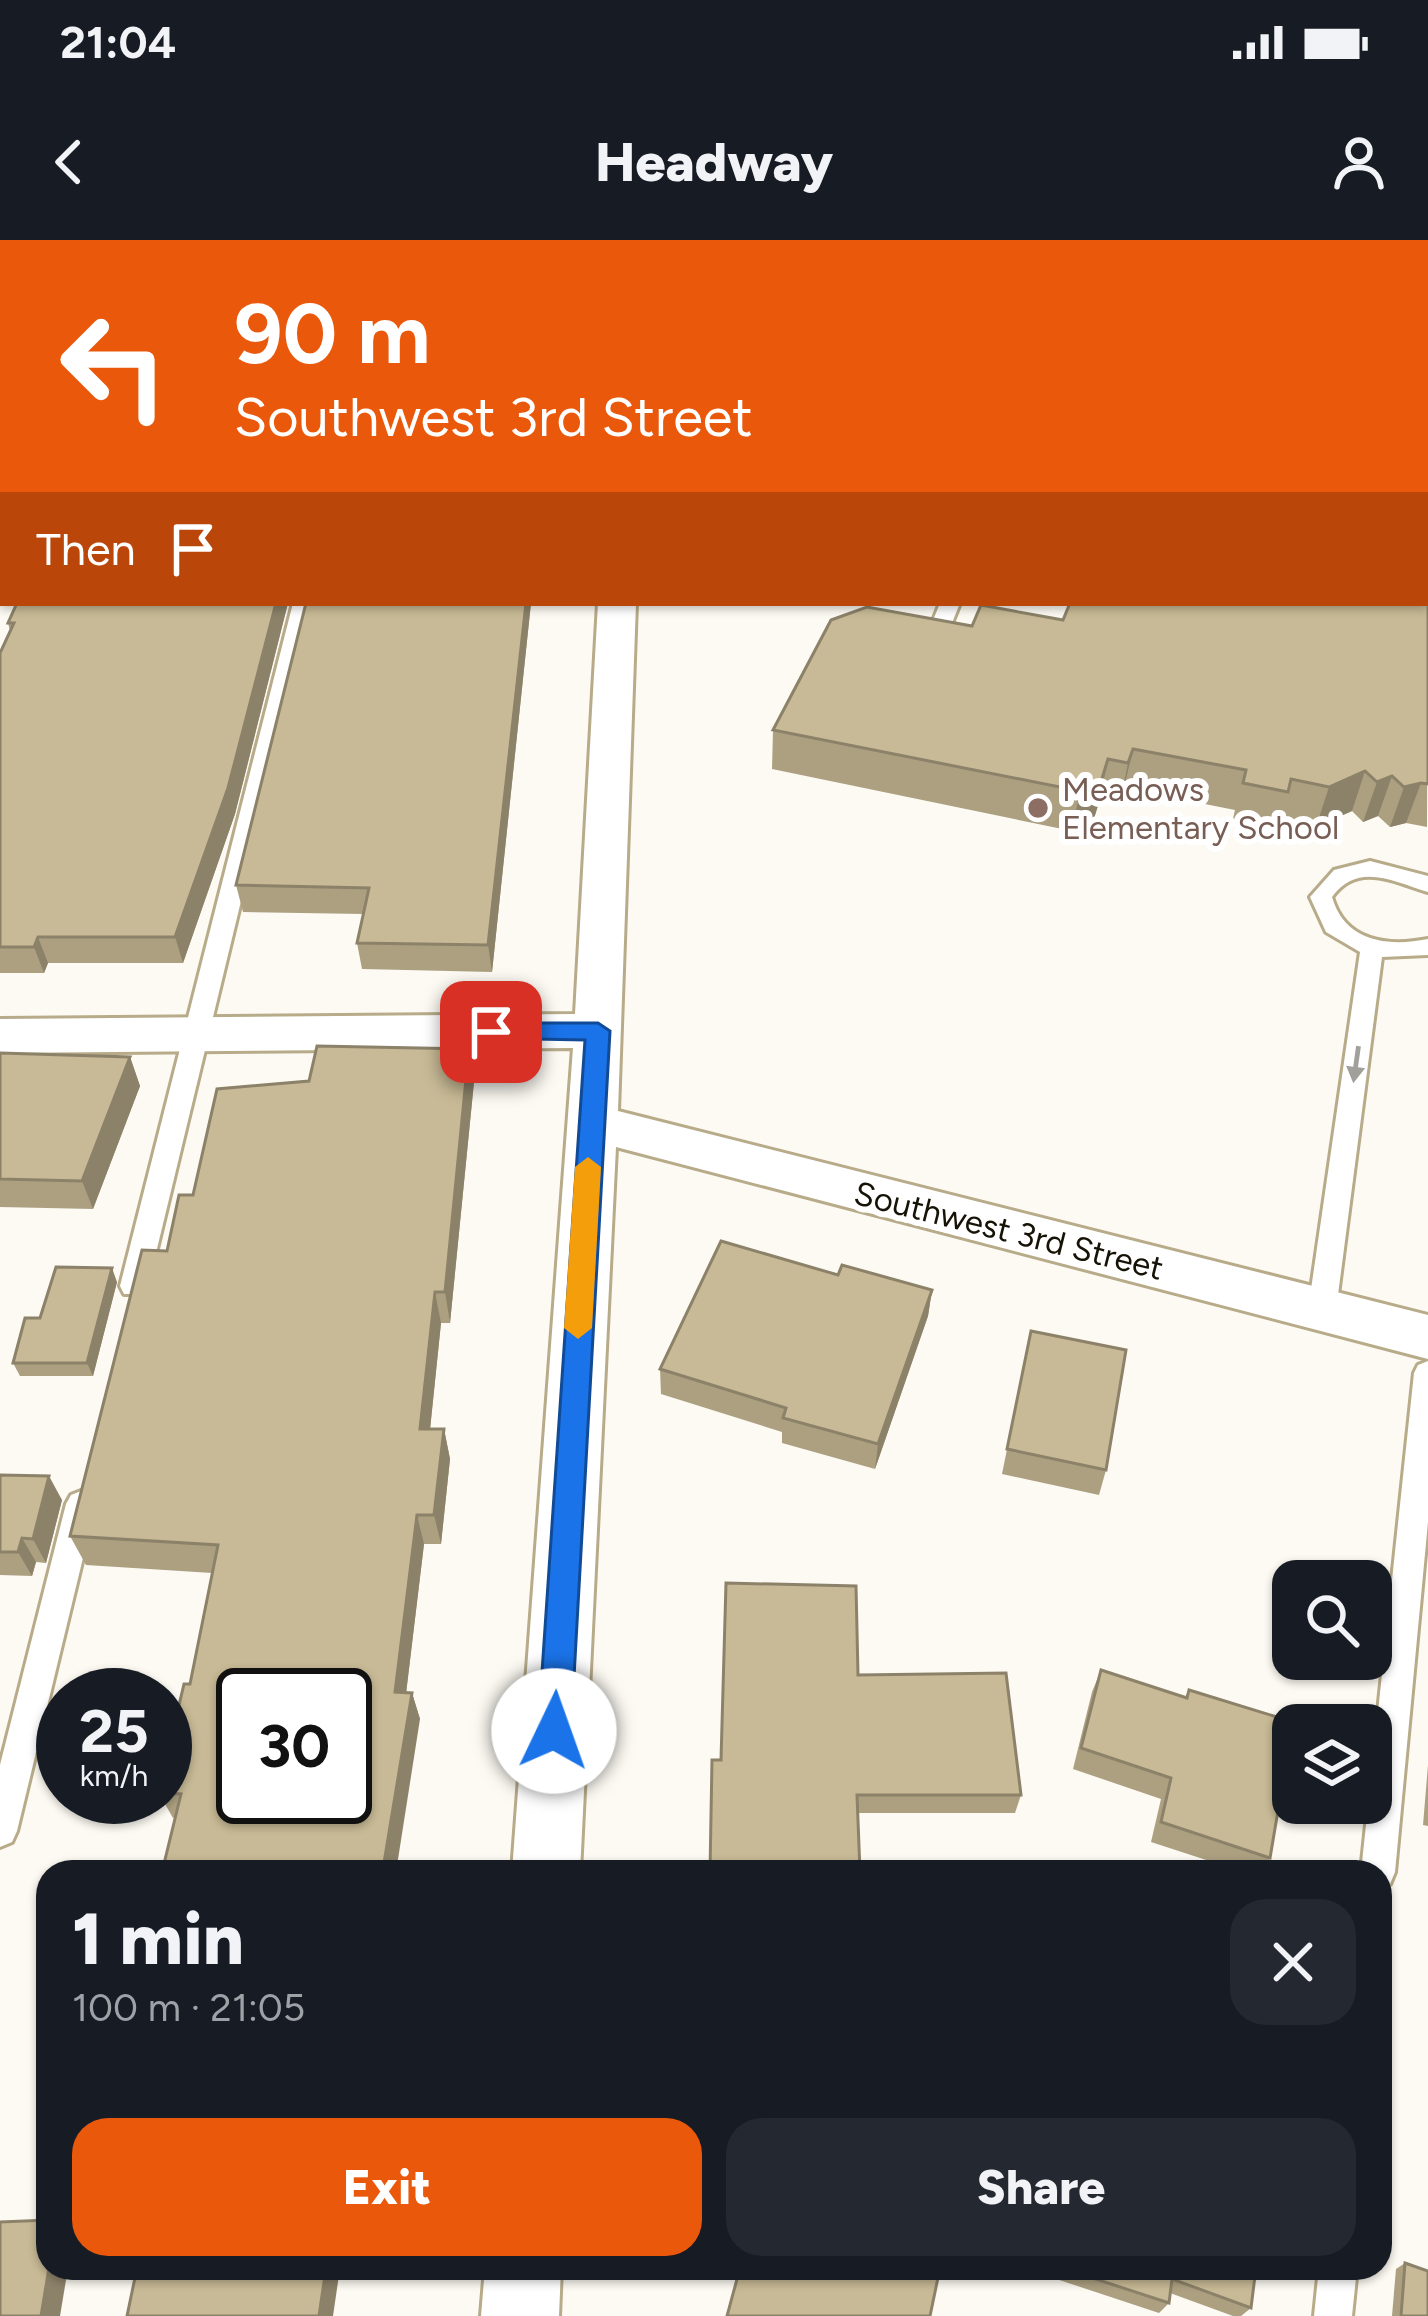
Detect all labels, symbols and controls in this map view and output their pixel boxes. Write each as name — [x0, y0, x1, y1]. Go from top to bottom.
text: 21:04 — [60, 15, 176, 69]
icon: back — [36, 129, 102, 195]
icon: person — [1326, 129, 1392, 195]
text: Headway — [595, 130, 833, 195]
text: 90 m — [234, 283, 430, 384]
icon: left — [36, 288, 192, 444]
text: Southwest 3rd Street — [234, 385, 753, 450]
icon: arrive — [160, 516, 226, 582]
text: Then — [36, 522, 136, 576]
place label: Meadows Elementary School — [1062, 770, 1339, 847]
marker: Meadows Elementary School — [1025, 795, 1051, 821]
pin — [440, 981, 542, 1083]
icon: arrive — [458, 999, 524, 1065]
one-way arrow — [1347, 1046, 1366, 1083]
street label: Southwest 3rd Street — [850, 1173, 1167, 1288]
map controls — [1272, 1560, 1392, 1824]
button: search — [1272, 1560, 1392, 1680]
speed limit sign: 30 — [216, 1668, 372, 1824]
position arrow — [491, 1668, 617, 1794]
text: 25 — [79, 1695, 149, 1767]
button: layers — [1272, 1704, 1392, 1824]
text: km/h — [80, 1757, 148, 1794]
text: 1 min — [72, 1896, 244, 1982]
button: close — [1230, 1899, 1356, 2025]
text: 100 m · 21:05 — [72, 1984, 305, 2031]
button: Exit — [72, 2118, 702, 2256]
button: Share — [726, 2118, 1356, 2256]

